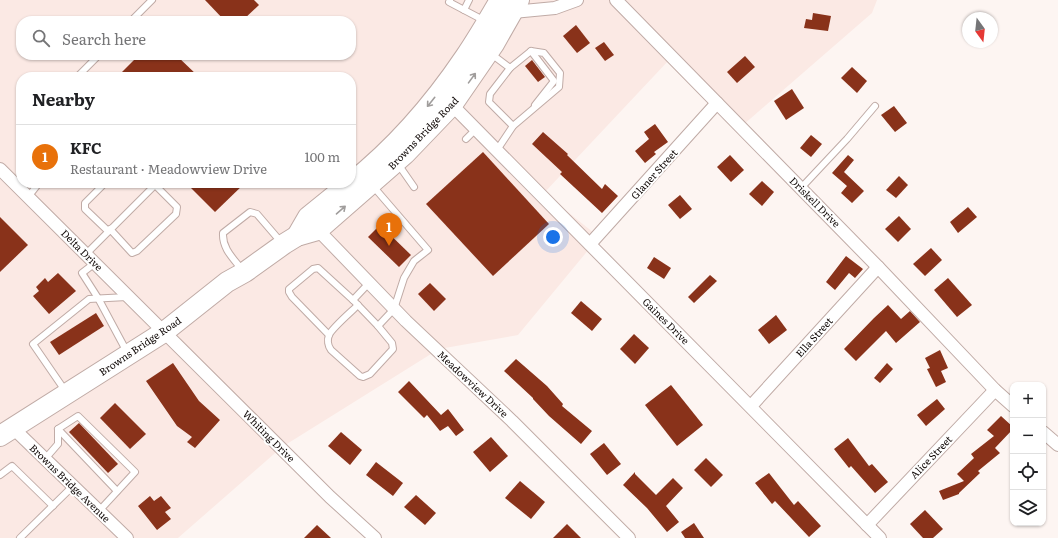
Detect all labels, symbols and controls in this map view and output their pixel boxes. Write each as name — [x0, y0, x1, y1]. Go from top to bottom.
north arrow — [962, 12, 998, 48]
search box — [16, 16, 356, 60]
icon: search — [30, 27, 52, 49]
text: Search here — [62, 27, 146, 50]
one-way arrow — [467, 72, 476, 83]
text: Nearby — [32, 86, 95, 111]
street label: Browns Bridge Road — [384, 93, 461, 172]
one-way arrow — [427, 96, 436, 107]
text: KFC — [70, 136, 102, 159]
street label: Glaner Street — [627, 145, 680, 202]
text: 1 — [42, 147, 48, 166]
text: 100 m — [304, 147, 340, 166]
text: Restaurant · Meadowview Drive — [70, 159, 267, 178]
street label: Driskell Drive — [787, 173, 844, 230]
one-way arrow — [336, 205, 347, 214]
pin: 1 — [376, 213, 402, 246]
street label: Delta Drive — [58, 225, 107, 274]
your location — [543, 227, 563, 247]
street label: Gaines Drive — [640, 294, 693, 347]
street label: Browns Bridge Road — [96, 312, 184, 379]
street label: Ella Street — [792, 313, 836, 360]
street label: Meadowview Drive — [435, 347, 512, 420]
map controls — [1010, 382, 1046, 526]
button: + — [1010, 382, 1046, 418]
street label: Whiting Drive — [240, 406, 299, 465]
button: − — [1010, 418, 1046, 454]
street label: Alice Street — [906, 432, 955, 482]
street label: Browns Bridge Avenue — [27, 440, 114, 525]
button: locate — [1010, 454, 1046, 490]
button: layers — [1010, 490, 1046, 526]

